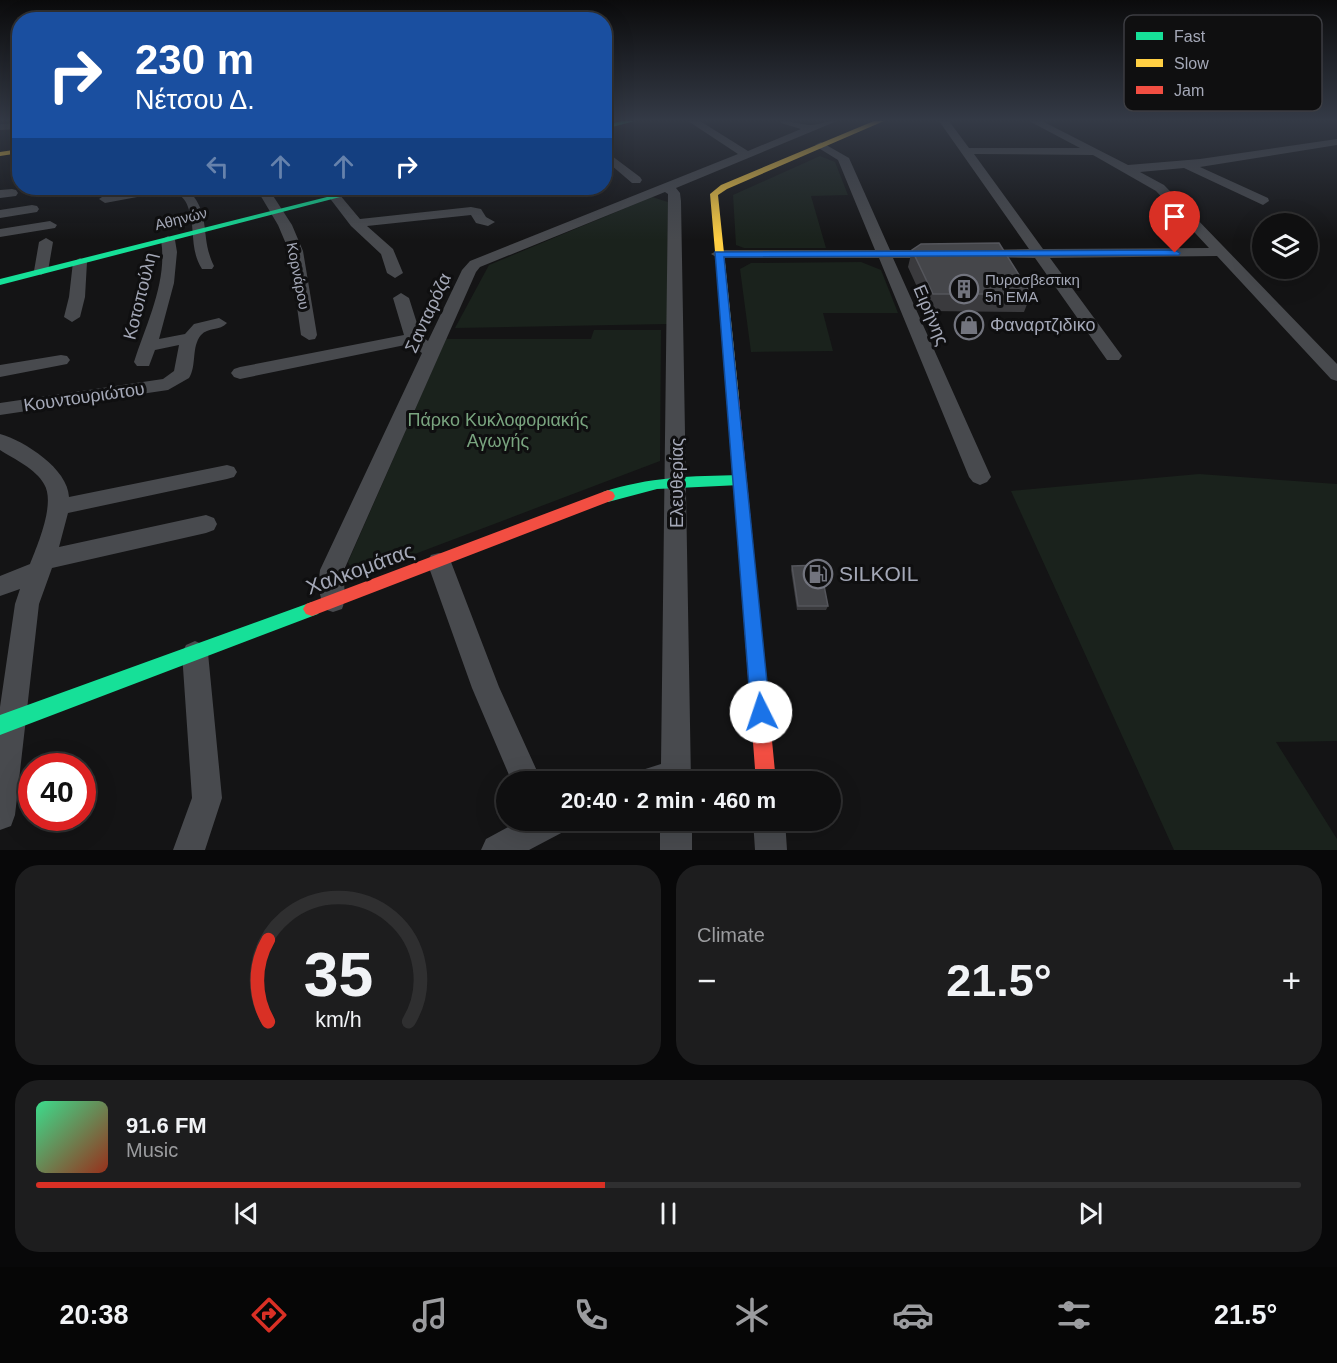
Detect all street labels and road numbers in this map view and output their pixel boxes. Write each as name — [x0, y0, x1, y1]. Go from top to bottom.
street label: Αθηνών — [153, 204, 209, 233]
street label: Κορνάρου — [284, 241, 313, 311]
street label: Κοτοπούλη — [120, 250, 160, 342]
street label: Σανταρόζα — [401, 270, 455, 356]
street label: Ειρήνης — [909, 282, 953, 349]
street label: Κουντουριώτου — [22, 379, 146, 415]
street label: Ελευθερίας — [667, 438, 687, 528]
street label: Χαλκομάτας — [303, 538, 417, 599]

